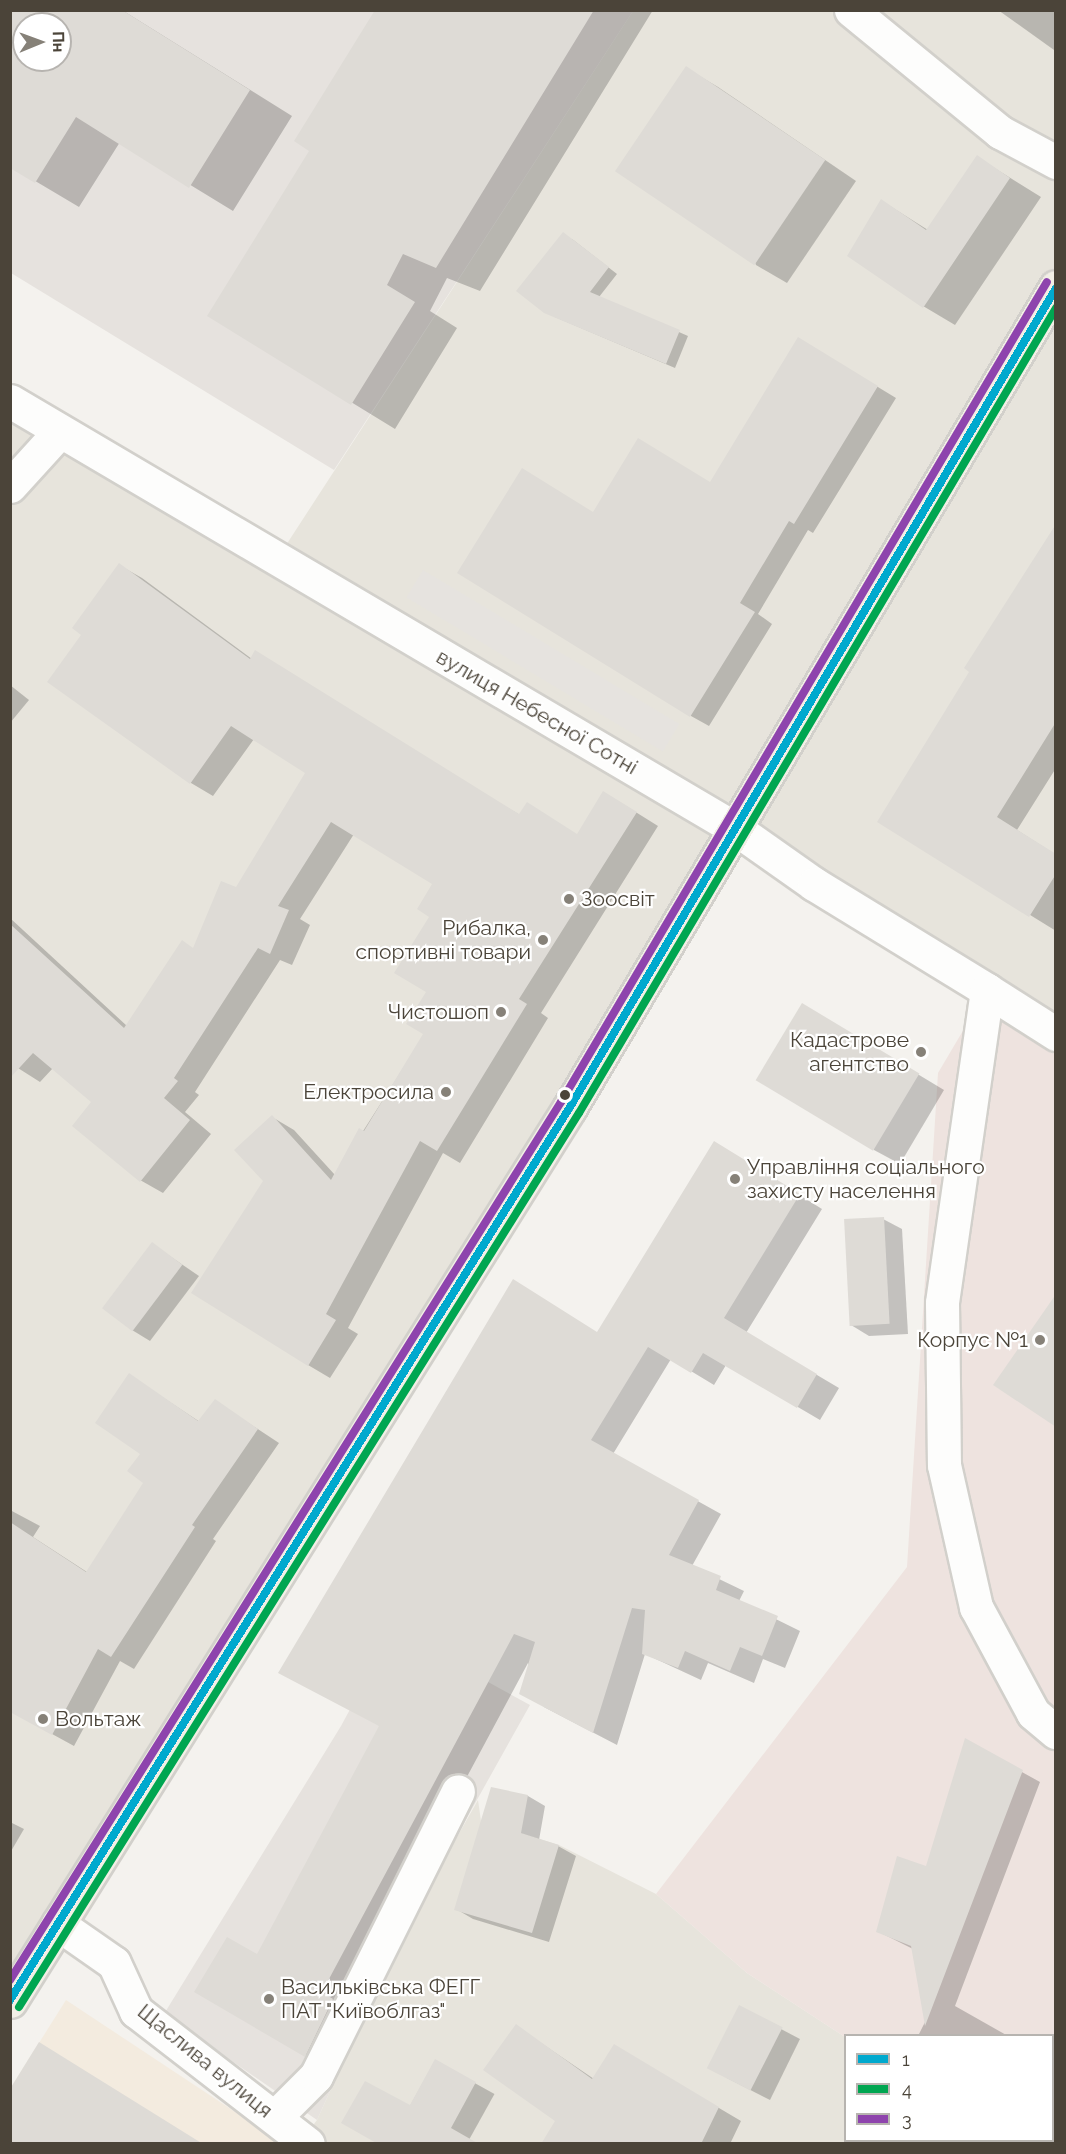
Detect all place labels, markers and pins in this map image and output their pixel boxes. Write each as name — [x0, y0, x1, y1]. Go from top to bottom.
place label: Зоосвіт — [581, 886, 655, 912]
marker: Зоосвіт — [562, 892, 576, 906]
place label: Рибалка, спортивні товари — [356, 915, 531, 965]
marker: Рибалка, спортивні товари — [536, 933, 550, 947]
place label: Чистошоп — [388, 999, 489, 1025]
marker: Чистошоп — [494, 1005, 508, 1019]
place label: Кадастрове агентство — [790, 1027, 909, 1077]
marker: Кадастрове агентство — [914, 1045, 928, 1059]
place label: Електросила — [303, 1079, 434, 1105]
marker: Електросила — [439, 1085, 453, 1099]
unlabelled marker — [559, 1089, 571, 1101]
place label: Управління соціального захисту населення — [747, 1154, 985, 1204]
marker: Управління соціального захисту населення — [728, 1172, 742, 1186]
place label: Корпус №1 — [917, 1327, 1028, 1353]
marker: Корпус №1 — [1033, 1333, 1047, 1347]
place label: Вольтаж — [55, 1706, 142, 1732]
marker: Вольтаж — [36, 1712, 50, 1726]
place label: Васильківська ФЕГГ ПАТ "Київоблгаз" — [281, 1974, 480, 2024]
marker: Васильківська ФЕГГ ПАТ "Київоблгаз" — [262, 1992, 276, 2006]

